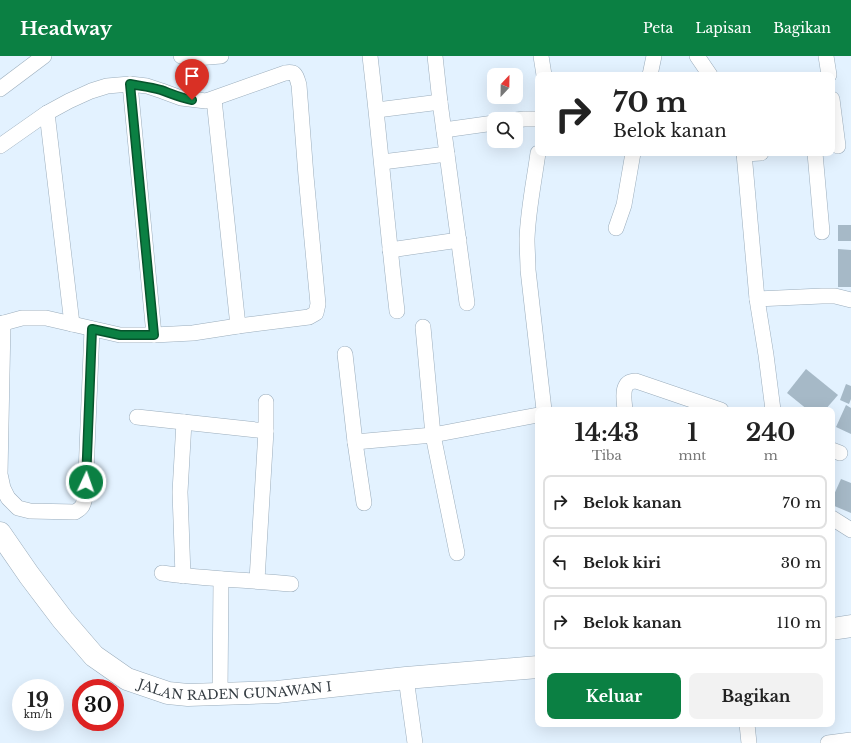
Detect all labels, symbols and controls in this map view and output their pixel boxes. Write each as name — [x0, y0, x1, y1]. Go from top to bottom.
text: Headway — [20, 17, 112, 40]
text: Peta — [643, 19, 673, 37]
text: Lapisan — [695, 19, 751, 37]
text: Bagikan — [773, 19, 831, 37]
pin — [175, 59, 209, 100]
icon: arrive — [181, 65, 203, 87]
north arrow — [487, 68, 523, 104]
map controls — [487, 68, 523, 148]
text: 70 m — [613, 85, 687, 120]
icon: right — [547, 88, 599, 140]
button: search — [487, 112, 523, 148]
text: Belok kanan — [613, 120, 727, 142]
text: 14:43 — [575, 418, 639, 447]
text: 1 — [687, 418, 698, 447]
text: 240 — [746, 418, 795, 447]
text: Tiba — [592, 447, 622, 464]
text: mnt — [678, 447, 706, 464]
text: m — [764, 447, 778, 464]
position arrow — [65, 461, 107, 503]
icon: right — [549, 491, 571, 513]
text: Belok kanan — [583, 493, 682, 512]
text: 70 m — [782, 493, 821, 512]
icon: left — [549, 551, 571, 573]
text: Belok kiri — [583, 553, 661, 572]
text: 30 m — [781, 553, 821, 572]
icon: right — [549, 611, 571, 633]
text: Belok kanan — [583, 613, 682, 632]
text: 110 m — [777, 613, 821, 632]
button: Keluar — [547, 673, 681, 719]
button: Bagikan — [689, 673, 823, 719]
street label: JALAN RADEN GUNAWAN I — [134, 674, 332, 704]
speed limit sign: 30 — [72, 679, 124, 731]
text: 19 — [27, 688, 49, 712]
text: km/h — [24, 708, 52, 721]

